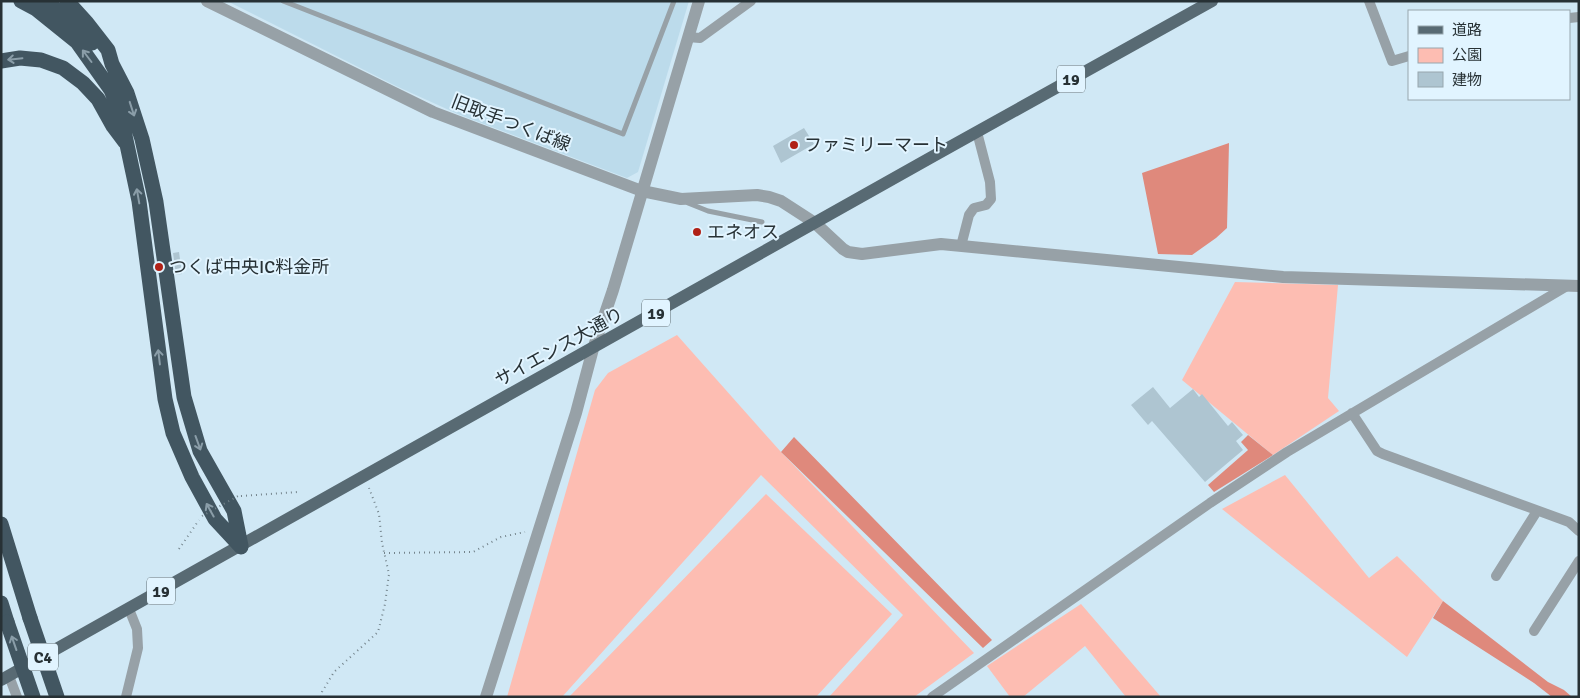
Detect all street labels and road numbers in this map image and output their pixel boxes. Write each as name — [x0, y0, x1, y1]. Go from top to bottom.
road number: 19 — [1057, 66, 1085, 92]
street label: 旧取手つくば線 — [448, 90, 574, 156]
road number: 19 — [642, 300, 670, 326]
street label: サイエンス大通り — [491, 303, 627, 391]
road number: 19 — [147, 578, 175, 604]
road number: C4 — [28, 644, 58, 670]

